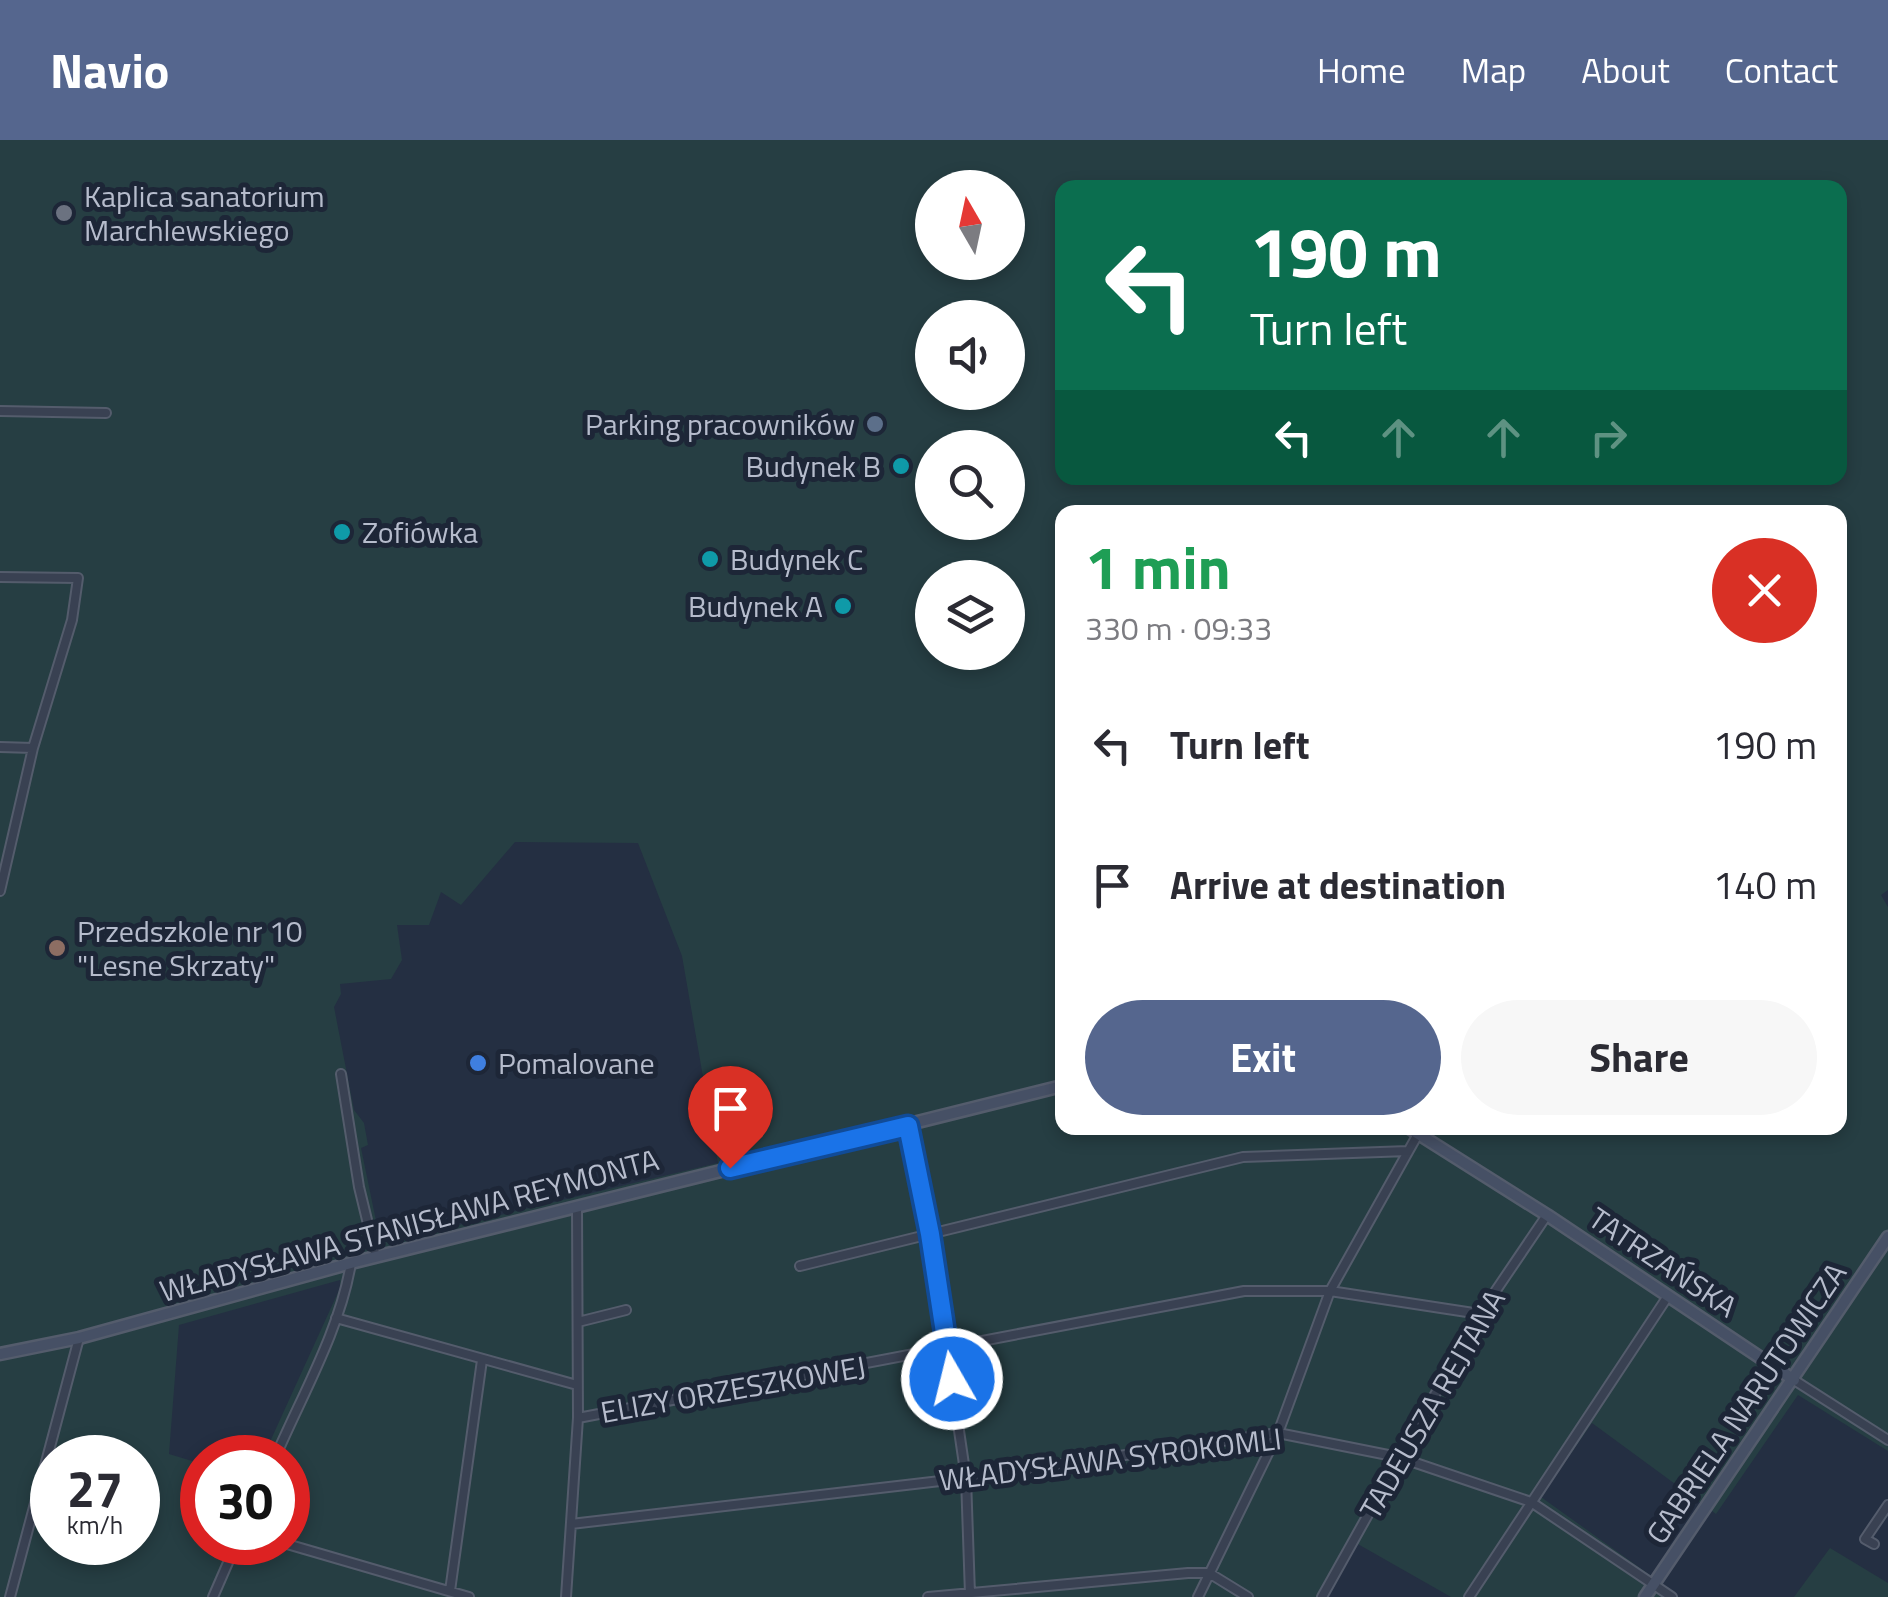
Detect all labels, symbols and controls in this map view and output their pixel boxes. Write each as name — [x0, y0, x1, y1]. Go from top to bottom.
text: Navio — [50, 34, 169, 107]
text: Home — [1317, 43, 1406, 97]
text: Map — [1461, 43, 1526, 97]
text: About — [1581, 43, 1670, 97]
text: Contact — [1725, 43, 1838, 97]
north arrow — [915, 170, 1025, 280]
map controls — [915, 170, 1025, 670]
place label: Kaplica sanatorium Marchlewskiego — [84, 173, 325, 253]
text: 190 m — [1250, 198, 1442, 304]
marker: Kaplica sanatorium Marchlewskiego — [53, 202, 75, 224]
icon: left — [1085, 220, 1215, 350]
text: Turn left — [1250, 294, 1407, 362]
button: sound — [915, 300, 1025, 410]
place label: Parking pracowników — [585, 401, 855, 447]
icon: left — [1266, 410, 1321, 465]
icon: ahead — [1371, 410, 1426, 465]
icon: ahead — [1476, 410, 1531, 465]
icon: right — [1581, 410, 1636, 465]
marker: Parking pracowników — [864, 413, 886, 435]
button: search — [915, 430, 1025, 540]
place label: Budynek B — [746, 443, 881, 489]
marker: Budynek B — [890, 455, 912, 477]
place label: Zofiówka — [362, 509, 478, 555]
marker: Zofiówka — [331, 521, 353, 543]
text: 1 min — [1085, 521, 1231, 612]
place label: Budynek C — [730, 536, 863, 582]
button: close — [1712, 538, 1817, 643]
marker: Budynek C — [699, 548, 721, 570]
button: layers — [915, 560, 1025, 670]
place label: Budynek A — [688, 583, 823, 629]
marker: Budynek A — [832, 595, 854, 617]
text: 330 m · 09:33 — [1085, 604, 1272, 652]
text: Turn left — [1170, 716, 1310, 774]
text: 190 m — [1713, 716, 1817, 774]
icon: left — [1085, 718, 1140, 773]
text: Arrive at destination — [1170, 856, 1506, 914]
text: 140 m — [1713, 856, 1817, 914]
icon: arrive — [1085, 858, 1140, 913]
place label: Przedszkole nr 10 "Lesne Skrzaty" — [77, 908, 303, 988]
marker: Przedszkole nr 10 "Lesne Skrzaty" — [46, 937, 68, 959]
button: Exit — [1085, 1000, 1441, 1115]
button: Share — [1461, 1000, 1817, 1115]
place label: Pomalovane — [498, 1040, 655, 1086]
marker: Pomalovane — [467, 1052, 489, 1074]
pin — [688, 1066, 773, 1169]
icon: arrive — [703, 1081, 758, 1136]
street label: WŁADYSŁAWA STANISŁAWA REYMONTA — [154, 1136, 664, 1314]
street label: TATRZAŃSKA — [1579, 1195, 1747, 1329]
street label: GABRIELA NARUTOWICZA — [1634, 1253, 1858, 1553]
street label: TADEUSZA REJTANA — [1347, 1280, 1517, 1527]
position arrow — [900, 1327, 1004, 1431]
street label: ELIZY ORZESZKOWEJ — [597, 1343, 869, 1435]
street label: WŁADYSŁAWA SYROKOMLI — [936, 1415, 1284, 1503]
speed limit sign: 30 — [180, 1435, 310, 1565]
text: 27 — [67, 1450, 123, 1526]
text: km/h — [67, 1506, 123, 1544]

